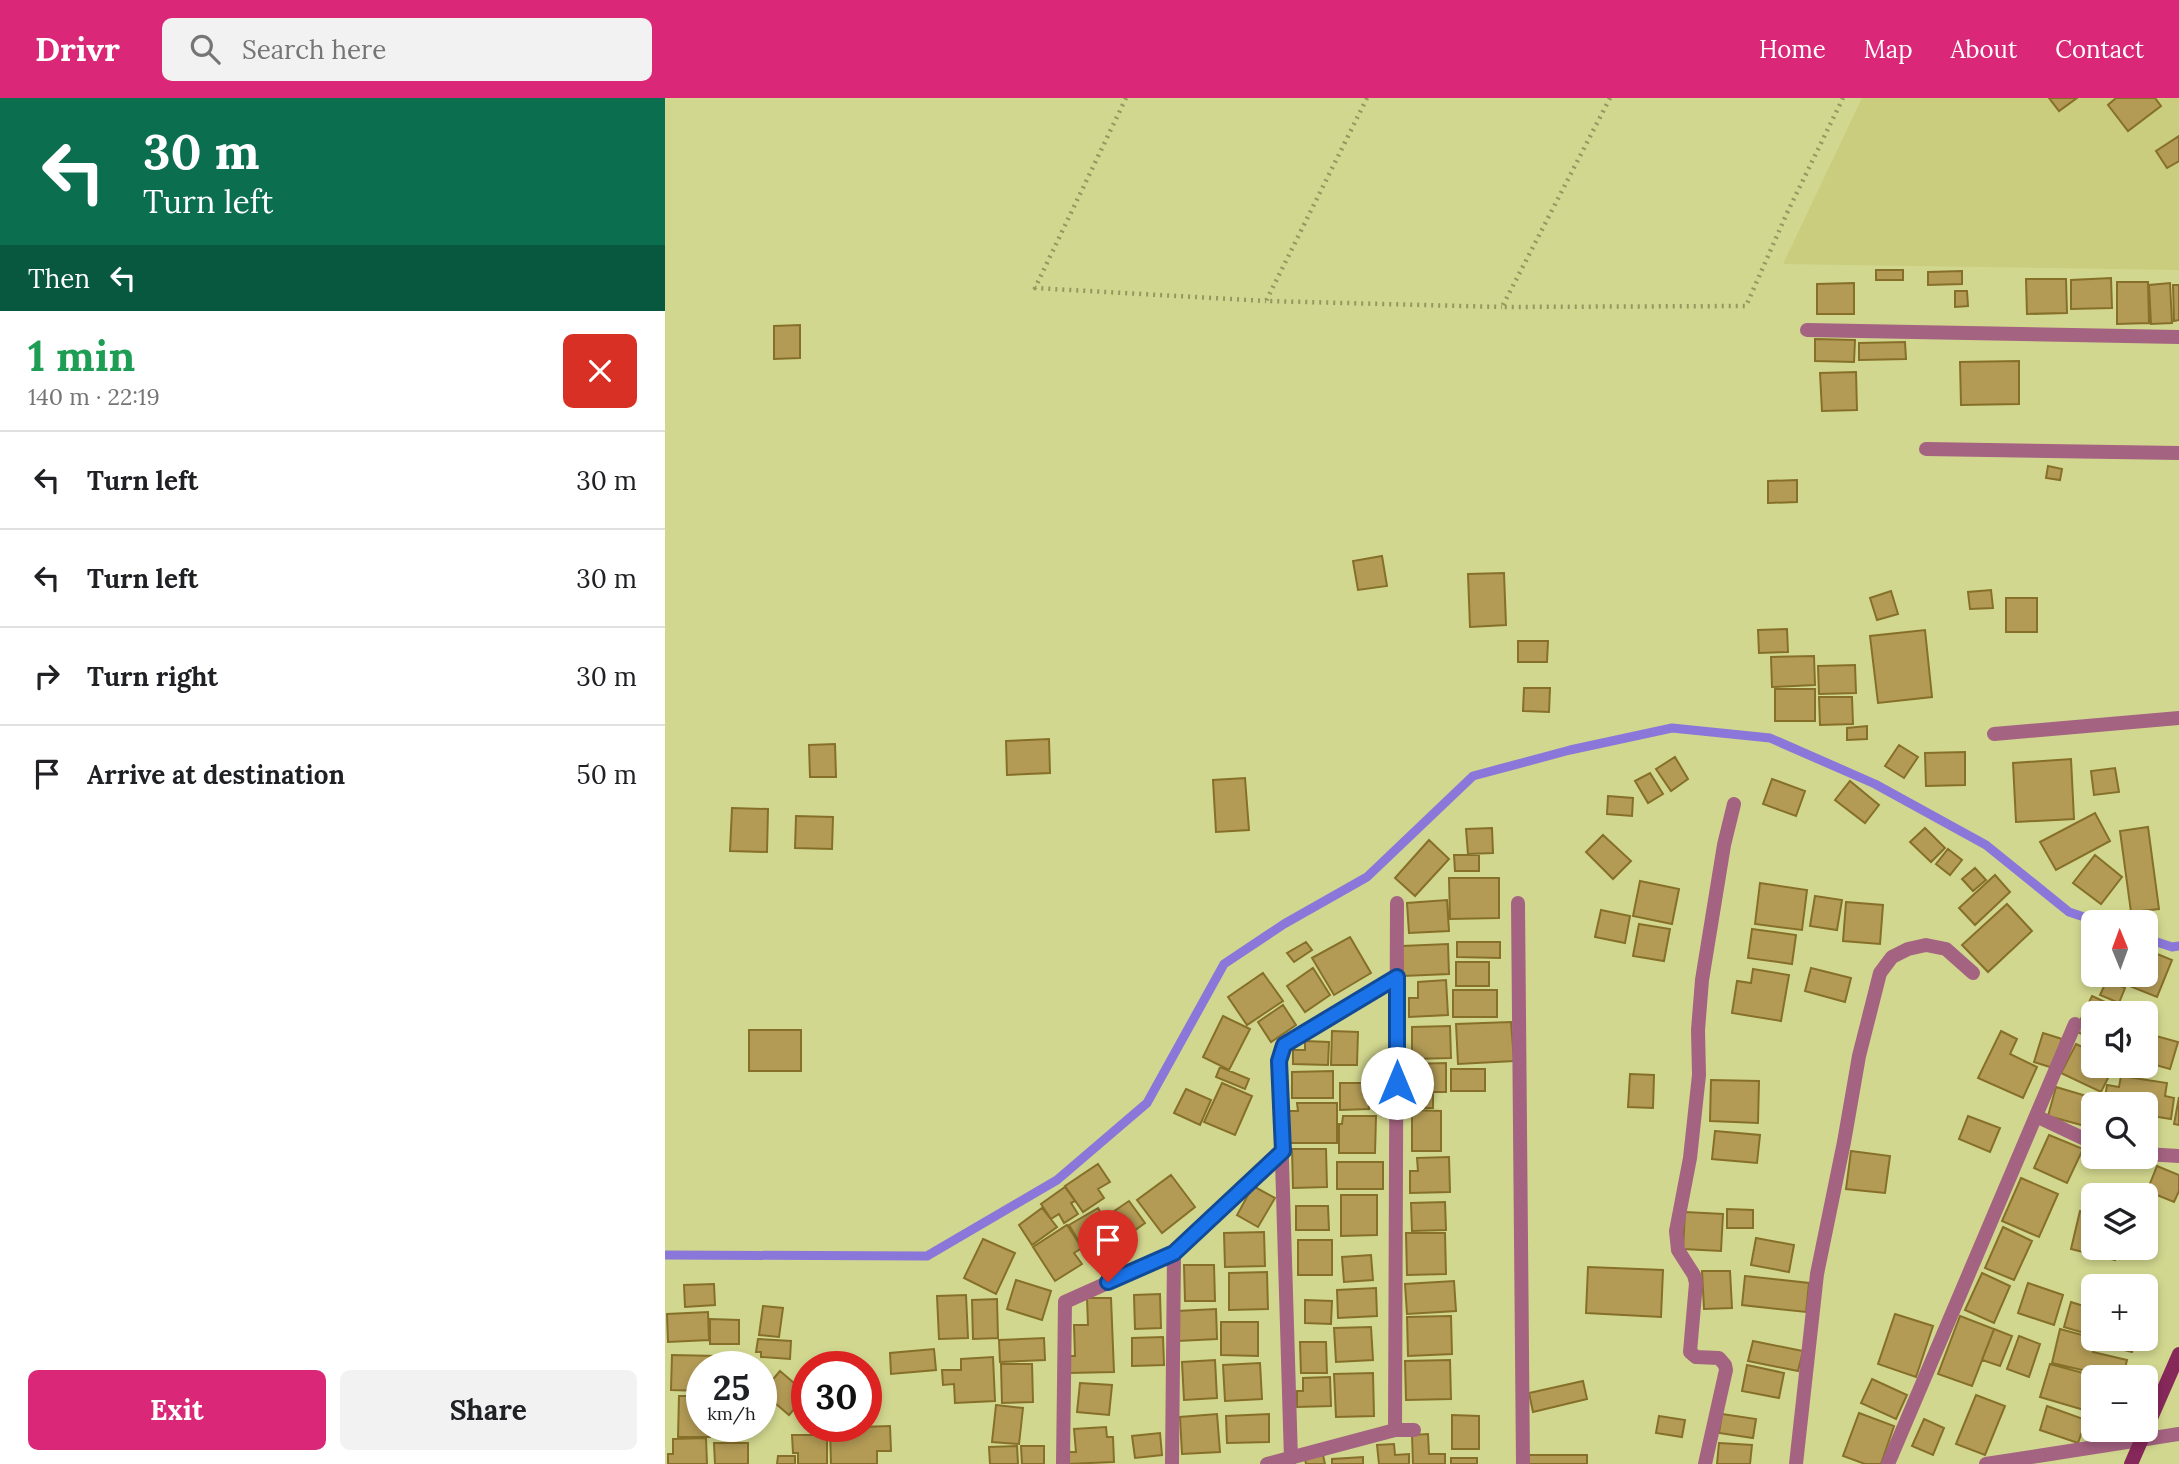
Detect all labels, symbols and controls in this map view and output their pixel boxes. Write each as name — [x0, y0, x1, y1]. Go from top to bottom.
search box — [162, 18, 652, 81]
text: Drivr — [35, 28, 120, 70]
icon: search — [186, 30, 224, 68]
text: Search here — [242, 33, 386, 66]
text: Home — [1759, 34, 1826, 65]
text: Map — [1864, 34, 1913, 65]
text: About — [1951, 34, 2017, 65]
text: Contact — [2055, 34, 2144, 65]
text: 30 m — [143, 120, 260, 182]
icon: left — [28, 126, 119, 217]
text: Turn left — [143, 181, 273, 222]
icon: left — [104, 259, 142, 297]
text: Then — [28, 262, 90, 295]
text: 1 min — [28, 329, 135, 383]
button: close — [563, 334, 637, 408]
text: 140 m · 22:19 — [28, 382, 160, 411]
icon: left — [28, 461, 66, 499]
text: Turn left — [87, 464, 198, 497]
text: 30 m — [576, 464, 637, 497]
icon: left — [28, 559, 66, 597]
text: Turn left — [87, 562, 198, 595]
text: 30 m — [576, 562, 637, 595]
icon: right — [28, 657, 66, 695]
text: Turn right — [87, 660, 218, 693]
text: 30 m — [576, 660, 637, 693]
icon: arrive — [28, 755, 66, 793]
text: Arrive at destination — [87, 758, 345, 791]
text: 50 m — [577, 758, 637, 791]
north arrow — [2081, 910, 2158, 987]
map controls — [2081, 910, 2158, 1442]
button: sound — [2081, 1001, 2158, 1078]
position arrow — [1360, 1046, 1434, 1120]
button: search — [2081, 1092, 2158, 1169]
button: layers — [2081, 1183, 2158, 1260]
pin — [1078, 1210, 1138, 1282]
icon: arrive — [1089, 1221, 1127, 1259]
button: + — [2081, 1274, 2158, 1351]
speed limit sign: 30 — [791, 1351, 882, 1442]
text: 25 — [713, 1365, 750, 1410]
button: − — [2081, 1365, 2158, 1442]
button: Exit — [28, 1370, 326, 1450]
button: Share — [340, 1370, 637, 1450]
text: km/h — [707, 1402, 756, 1425]

